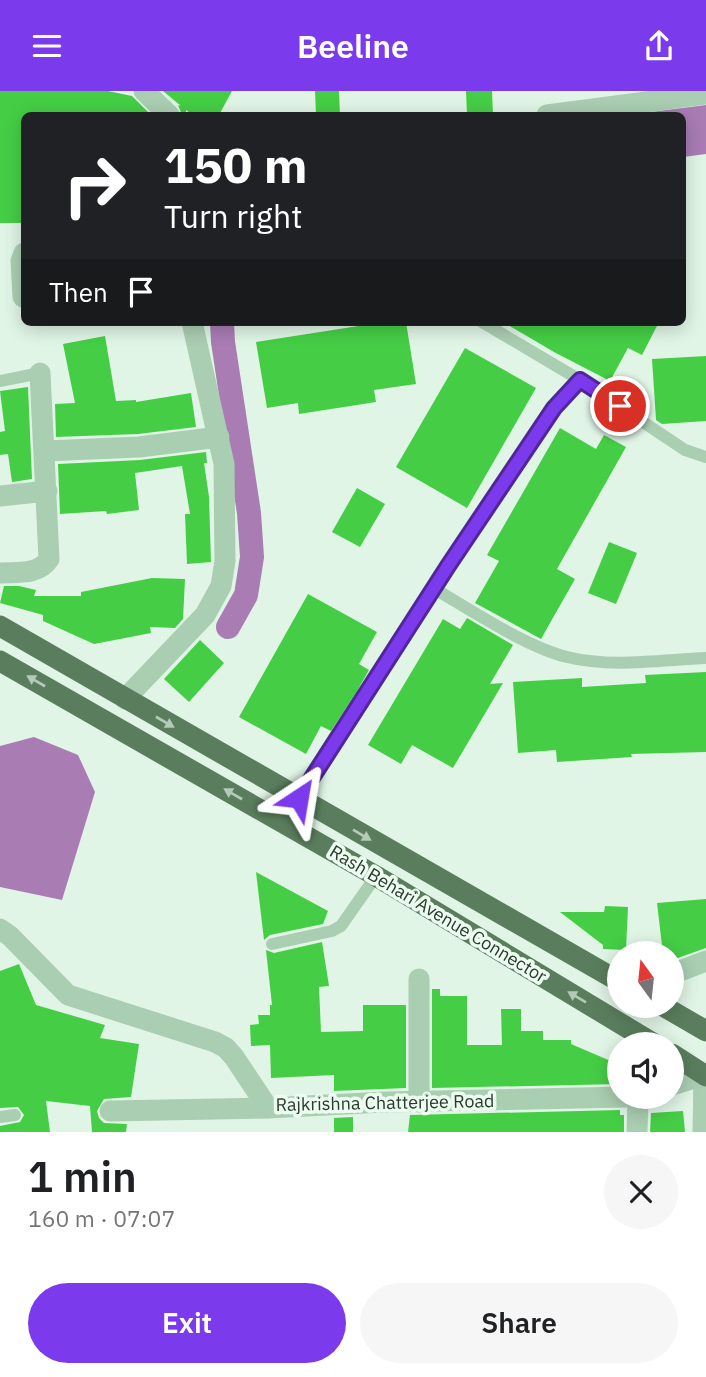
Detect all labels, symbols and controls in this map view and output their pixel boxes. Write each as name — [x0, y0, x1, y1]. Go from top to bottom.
text: Beeline — [297, 25, 409, 67]
icon: menu — [28, 27, 66, 65]
icon: share — [640, 27, 678, 65]
text: 150 m — [164, 133, 308, 196]
icon: right — [49, 140, 140, 231]
text: Turn right — [164, 195, 302, 237]
icon: arrive — [122, 273, 160, 311]
text: Then — [49, 275, 108, 309]
pin — [590, 376, 650, 436]
icon: arrive — [601, 387, 639, 425]
one-way arrow — [26, 675, 45, 687]
one-way arrow — [156, 716, 175, 728]
position arrow — [262, 761, 336, 835]
one-way arrow — [224, 788, 243, 800]
one-way arrow — [353, 829, 372, 842]
street label: Rash Behari Avenue Connector — [326, 840, 551, 988]
north arrow — [607, 941, 684, 1019]
map controls — [607, 941, 684, 1109]
one-way arrow — [567, 991, 586, 1003]
button: sound — [607, 1032, 684, 1109]
street label: Rajkrishna Chatterjee Road — [275, 1089, 495, 1116]
text: 1 min — [28, 1149, 137, 1204]
button: close — [604, 1155, 678, 1229]
text: 160 m · 07:07 — [28, 1203, 175, 1233]
button: Exit — [28, 1283, 346, 1363]
button: Share — [360, 1283, 678, 1363]

